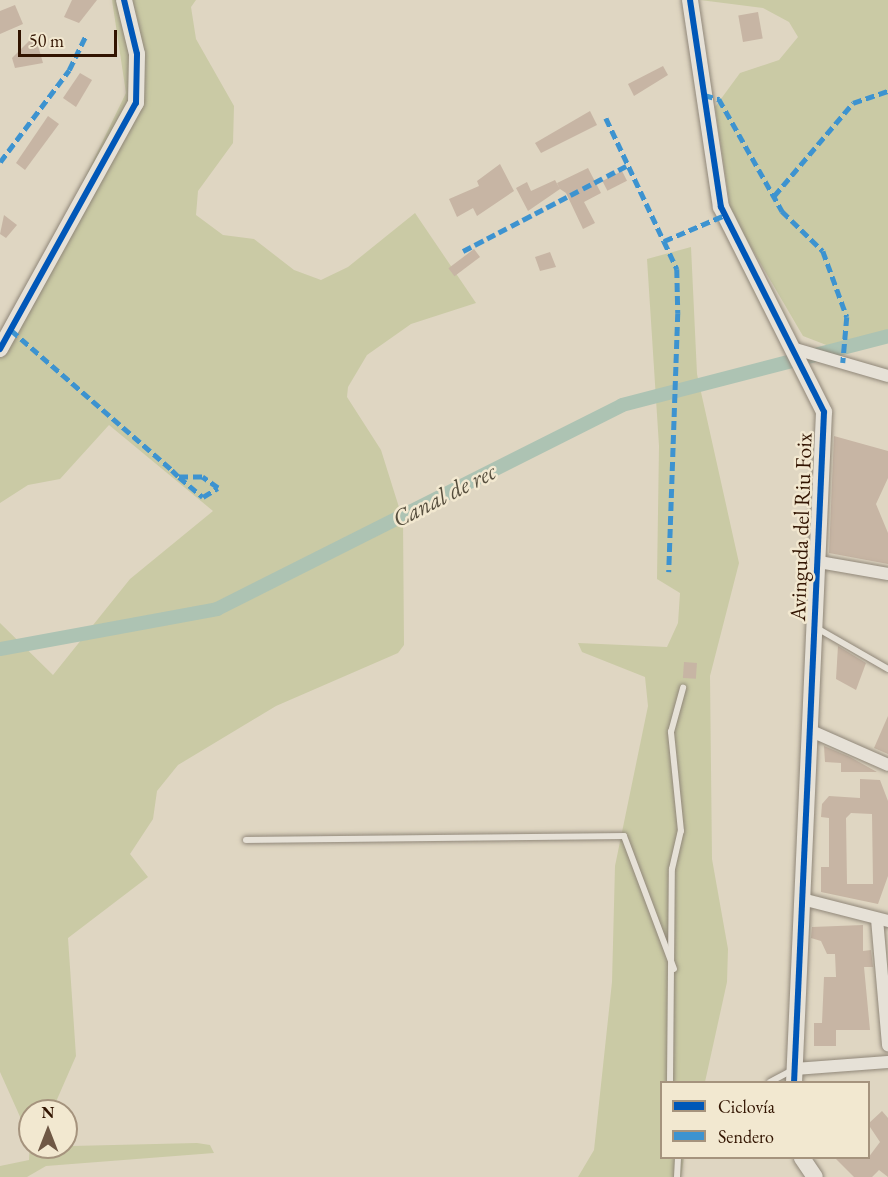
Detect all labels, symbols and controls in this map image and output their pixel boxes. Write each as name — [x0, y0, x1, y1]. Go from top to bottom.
scale bar — [21, 18, 120, 56]
text: 50 m — [29, 29, 64, 52]
street label: Avinguda del Riu Foix — [785, 432, 817, 622]
water label: Canal de rec — [387, 457, 501, 533]
legend — [660, 1081, 870, 1159]
text: Ciclovía — [718, 1095, 775, 1118]
north arrow — [18, 1099, 78, 1159]
text: N — [42, 1102, 54, 1123]
text: Sendero — [718, 1125, 774, 1148]

